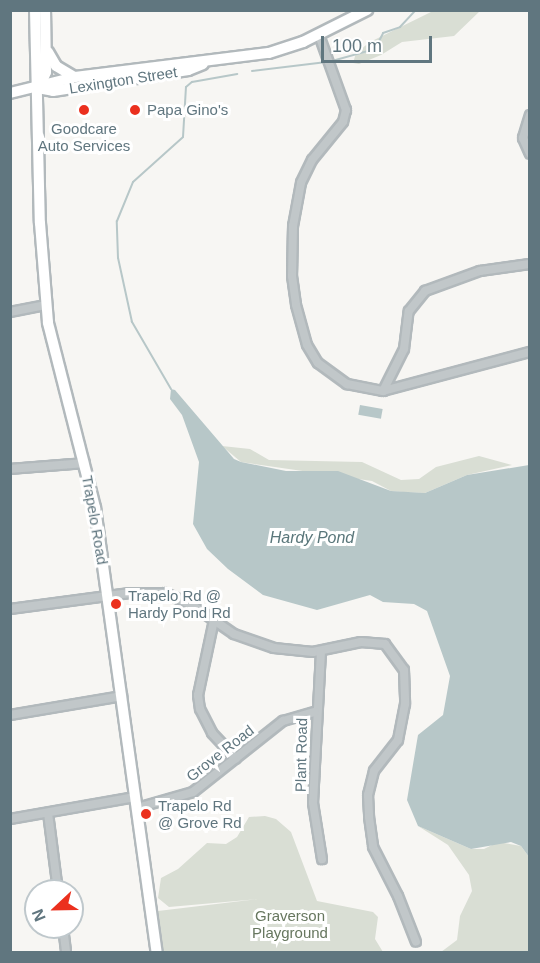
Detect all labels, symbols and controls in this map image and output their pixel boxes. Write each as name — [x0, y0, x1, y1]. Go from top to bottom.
scale bar — [324, 24, 435, 62]
text: 100 m — [332, 36, 382, 56]
street label: Lexington Street — [68, 63, 178, 97]
place label: Papa Gino's — [147, 101, 228, 119]
marker: Goodcare Auto Services — [77, 103, 91, 117]
marker: Papa Gino's — [128, 103, 142, 117]
place label: Goodcare Auto Services — [38, 119, 130, 154]
street label: Trapelo Road — [78, 474, 112, 566]
water label: Hardy Pond — [270, 528, 354, 548]
place label: Trapelo Rd @ Hardy Pond Rd — [128, 586, 231, 621]
marker: Trapelo Rd @ Hardy Pond Rd — [109, 597, 123, 611]
street label: Plant Road — [291, 718, 311, 792]
street label: Grove Road — [183, 721, 257, 785]
place label: Trapelo Rd @ Grove Rd — [158, 796, 242, 831]
marker: Trapelo Rd @ Grove Rd — [139, 807, 153, 821]
north arrow — [24, 879, 84, 939]
park label: Graverson Playground — [252, 906, 328, 941]
text: N — [29, 907, 49, 924]

